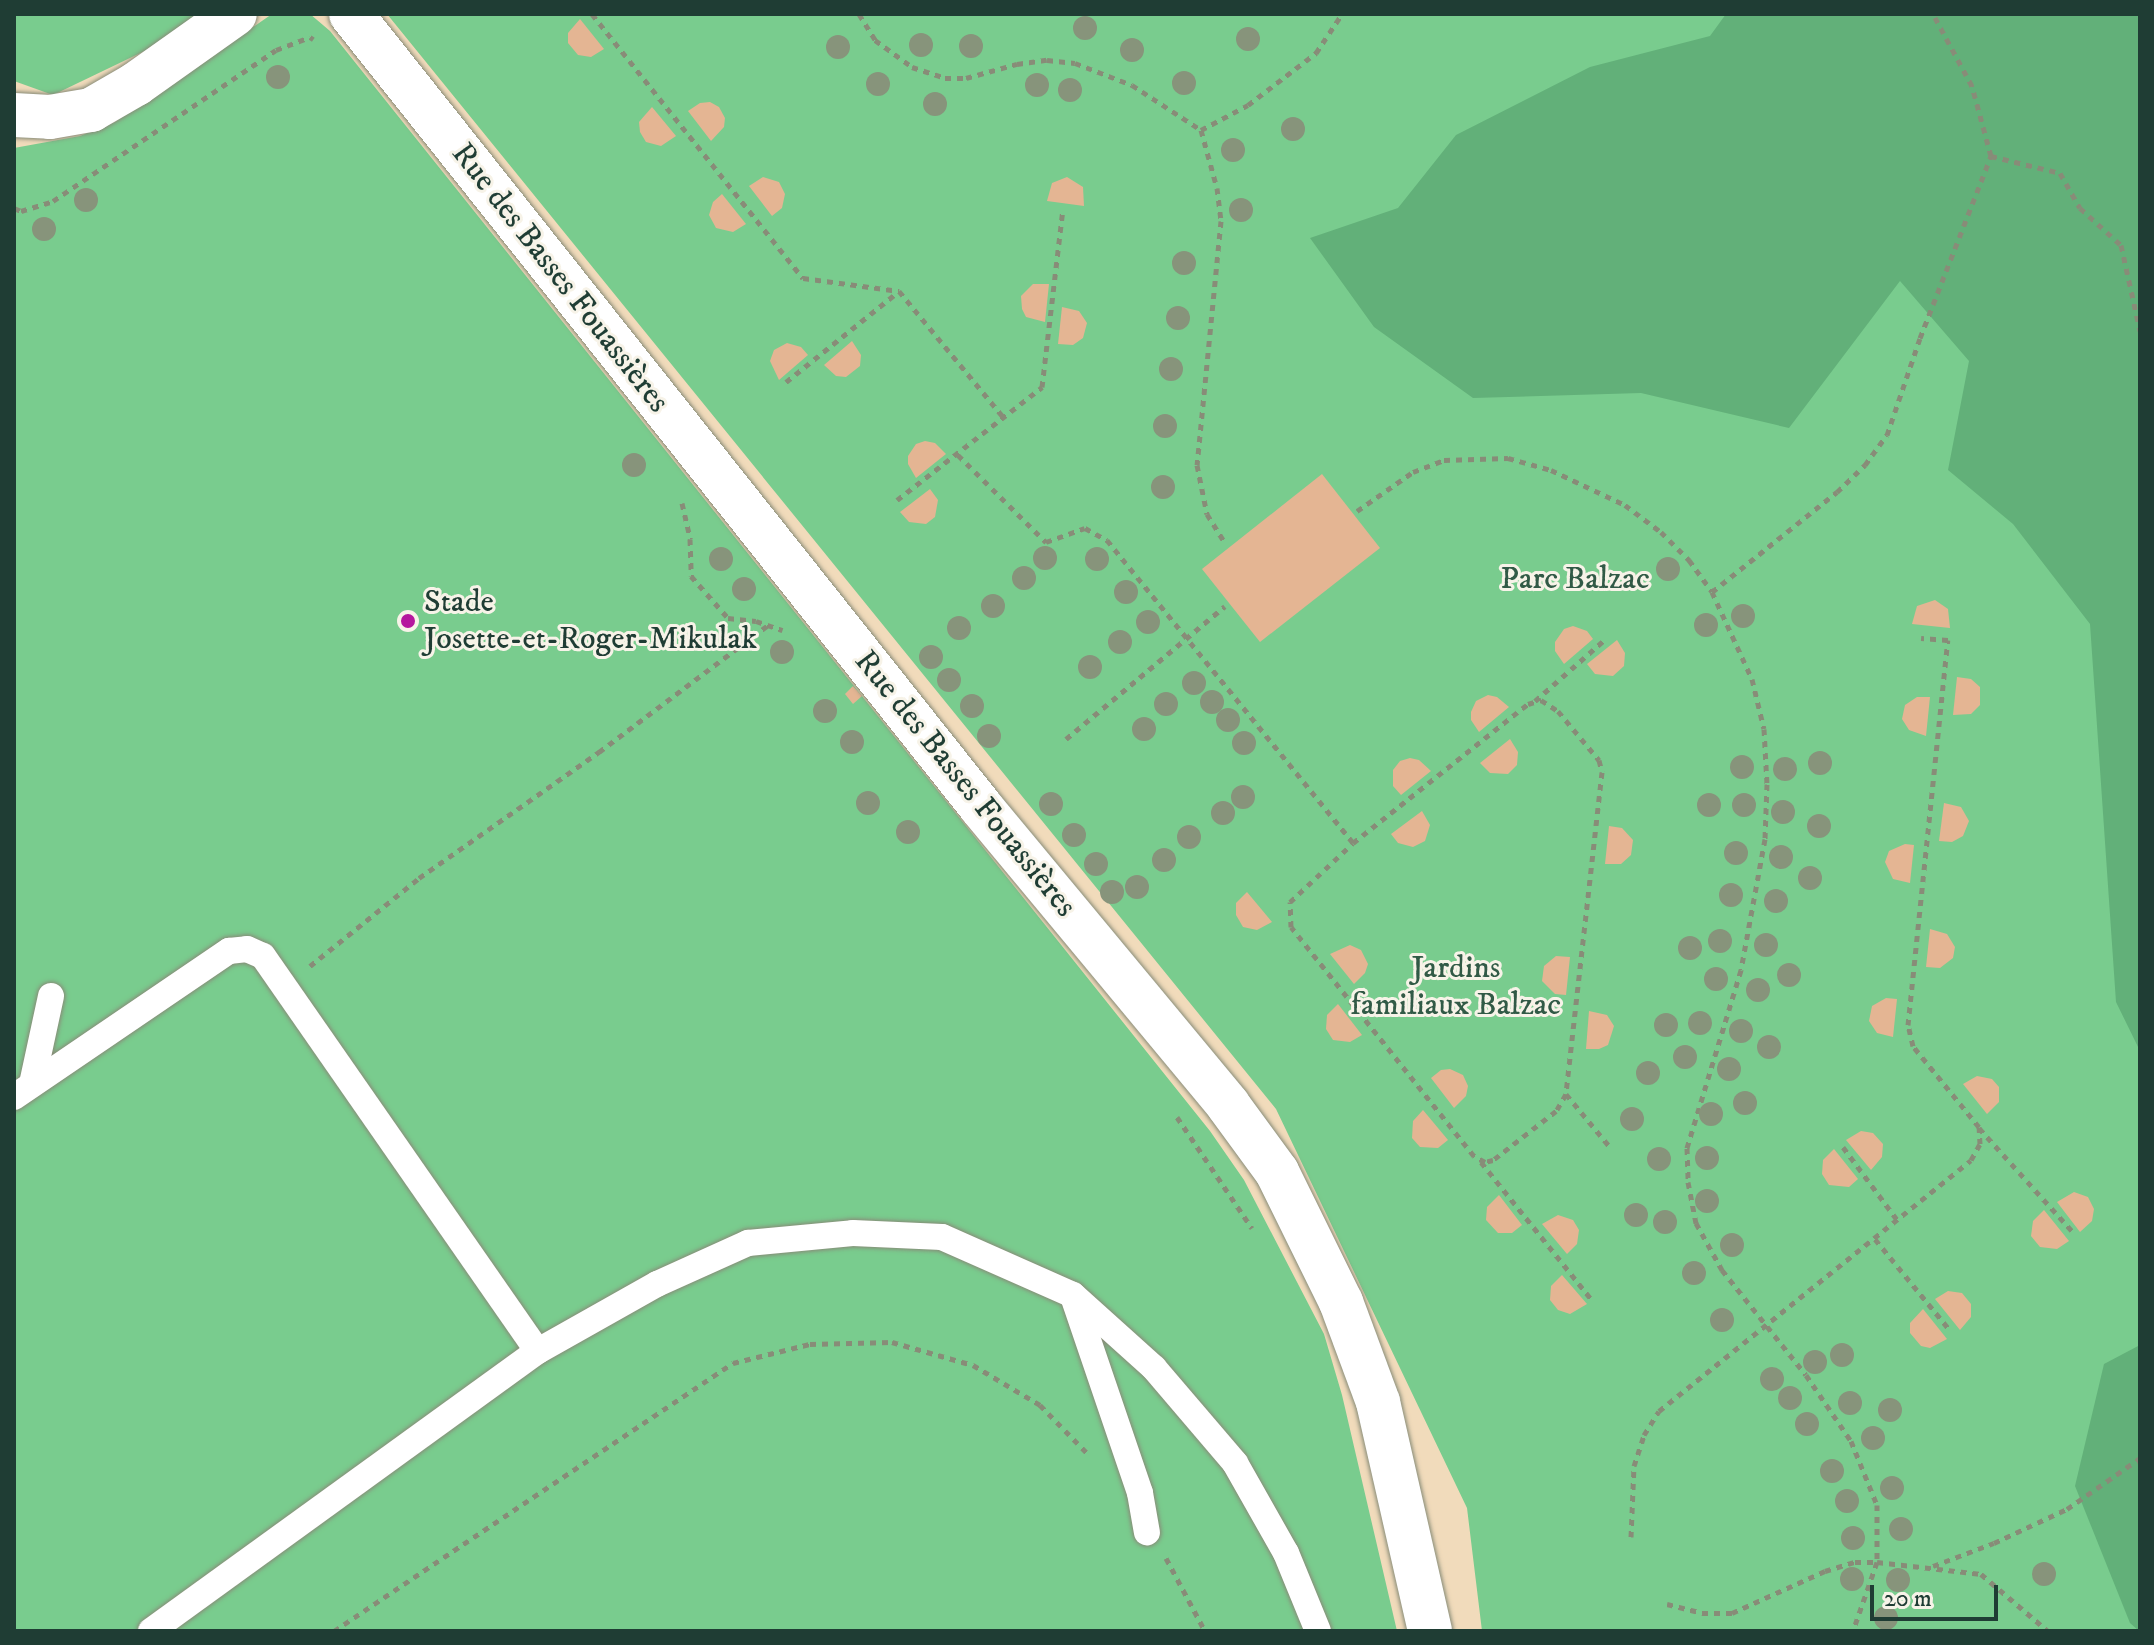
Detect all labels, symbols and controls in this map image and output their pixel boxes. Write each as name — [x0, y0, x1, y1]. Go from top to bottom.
street label: Rue des Basses Fouassières — [443, 136, 677, 420]
park label: Parc Balzac — [1500, 560, 1650, 598]
place label: Stade Josette-et-Roger-Mikulak — [424, 584, 757, 659]
marker: Stade Josette-et-Roger-Mikulak — [399, 612, 417, 630]
street label: Rue des Basses Fouassières — [846, 643, 1084, 925]
park label: Jardins familiaux Balzac — [1351, 950, 1561, 1025]
scale bar — [1874, 1569, 2002, 1619]
text: 20 m — [1884, 1584, 1932, 1614]

